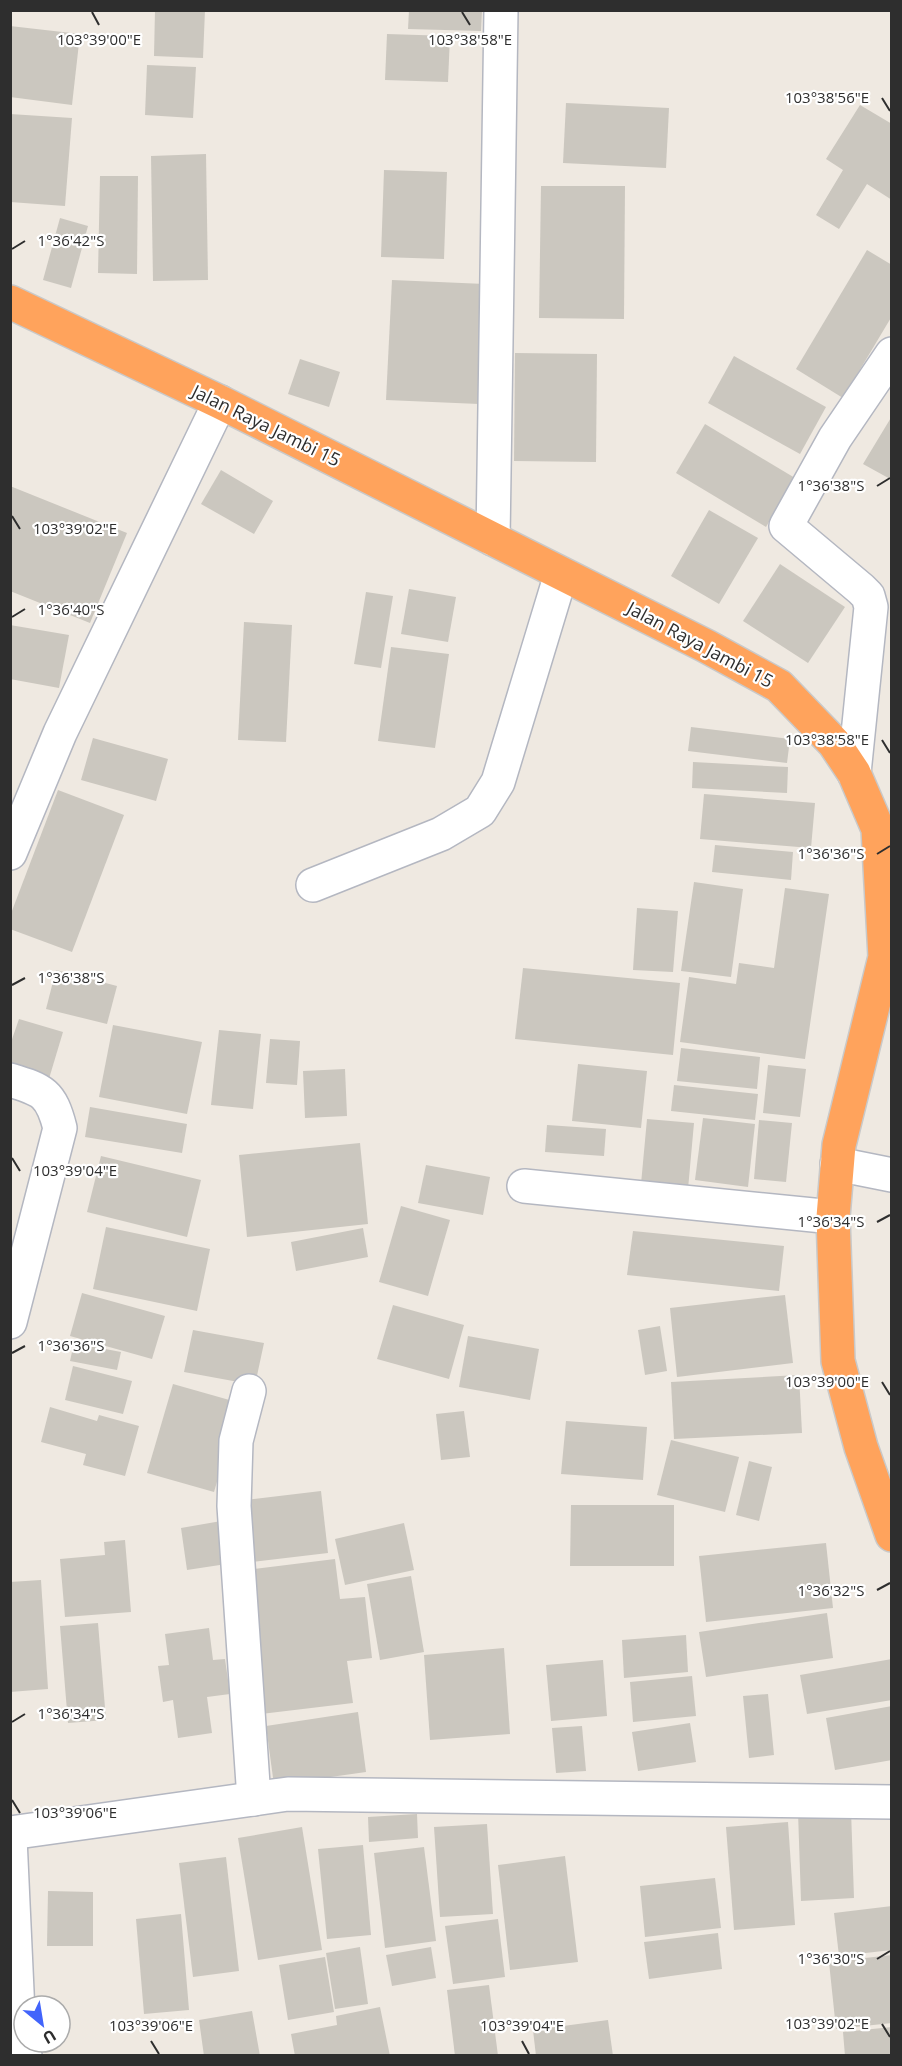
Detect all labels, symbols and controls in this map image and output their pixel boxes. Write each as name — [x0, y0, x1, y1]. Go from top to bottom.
text: 103°39'00"E — [57, 29, 141, 49]
text: 103°38'58"E — [428, 29, 512, 49]
text: 103°38'56"E — [785, 87, 869, 107]
text: 1°36'42"S — [38, 230, 104, 250]
street label: Jalan Raya Jambi 15 — [186, 378, 345, 471]
text: 1°36'38"S — [798, 475, 864, 495]
text: 103°39'02"E — [33, 518, 117, 538]
street label: Jalan Raya Jambi 15 — [621, 595, 778, 693]
text: 1°36'40"S — [38, 599, 104, 619]
text: 103°38'58"E — [785, 729, 869, 749]
text: 1°36'36"S — [798, 843, 864, 863]
text: 1°36'38"S — [38, 967, 104, 987]
text: 103°39'04"E — [33, 1160, 117, 1180]
text: 1°36'34"S — [798, 1211, 864, 1231]
text: 1°36'36"S — [38, 1335, 104, 1355]
text: 103°39'00"E — [785, 1371, 869, 1391]
text: 1°36'32"S — [798, 1580, 864, 1600]
text: 1°36'34"S — [38, 1703, 104, 1723]
text: 103°39'06"E — [33, 1802, 117, 1822]
text: 1°36'30"S — [798, 1948, 864, 1968]
north arrow — [12, 1994, 72, 2054]
text: 103°39'02"E — [785, 2013, 869, 2033]
text: 103°39'06"E — [109, 2015, 193, 2035]
text: 103°39'04"E — [480, 2015, 564, 2035]
text: U — [39, 2024, 60, 2050]

